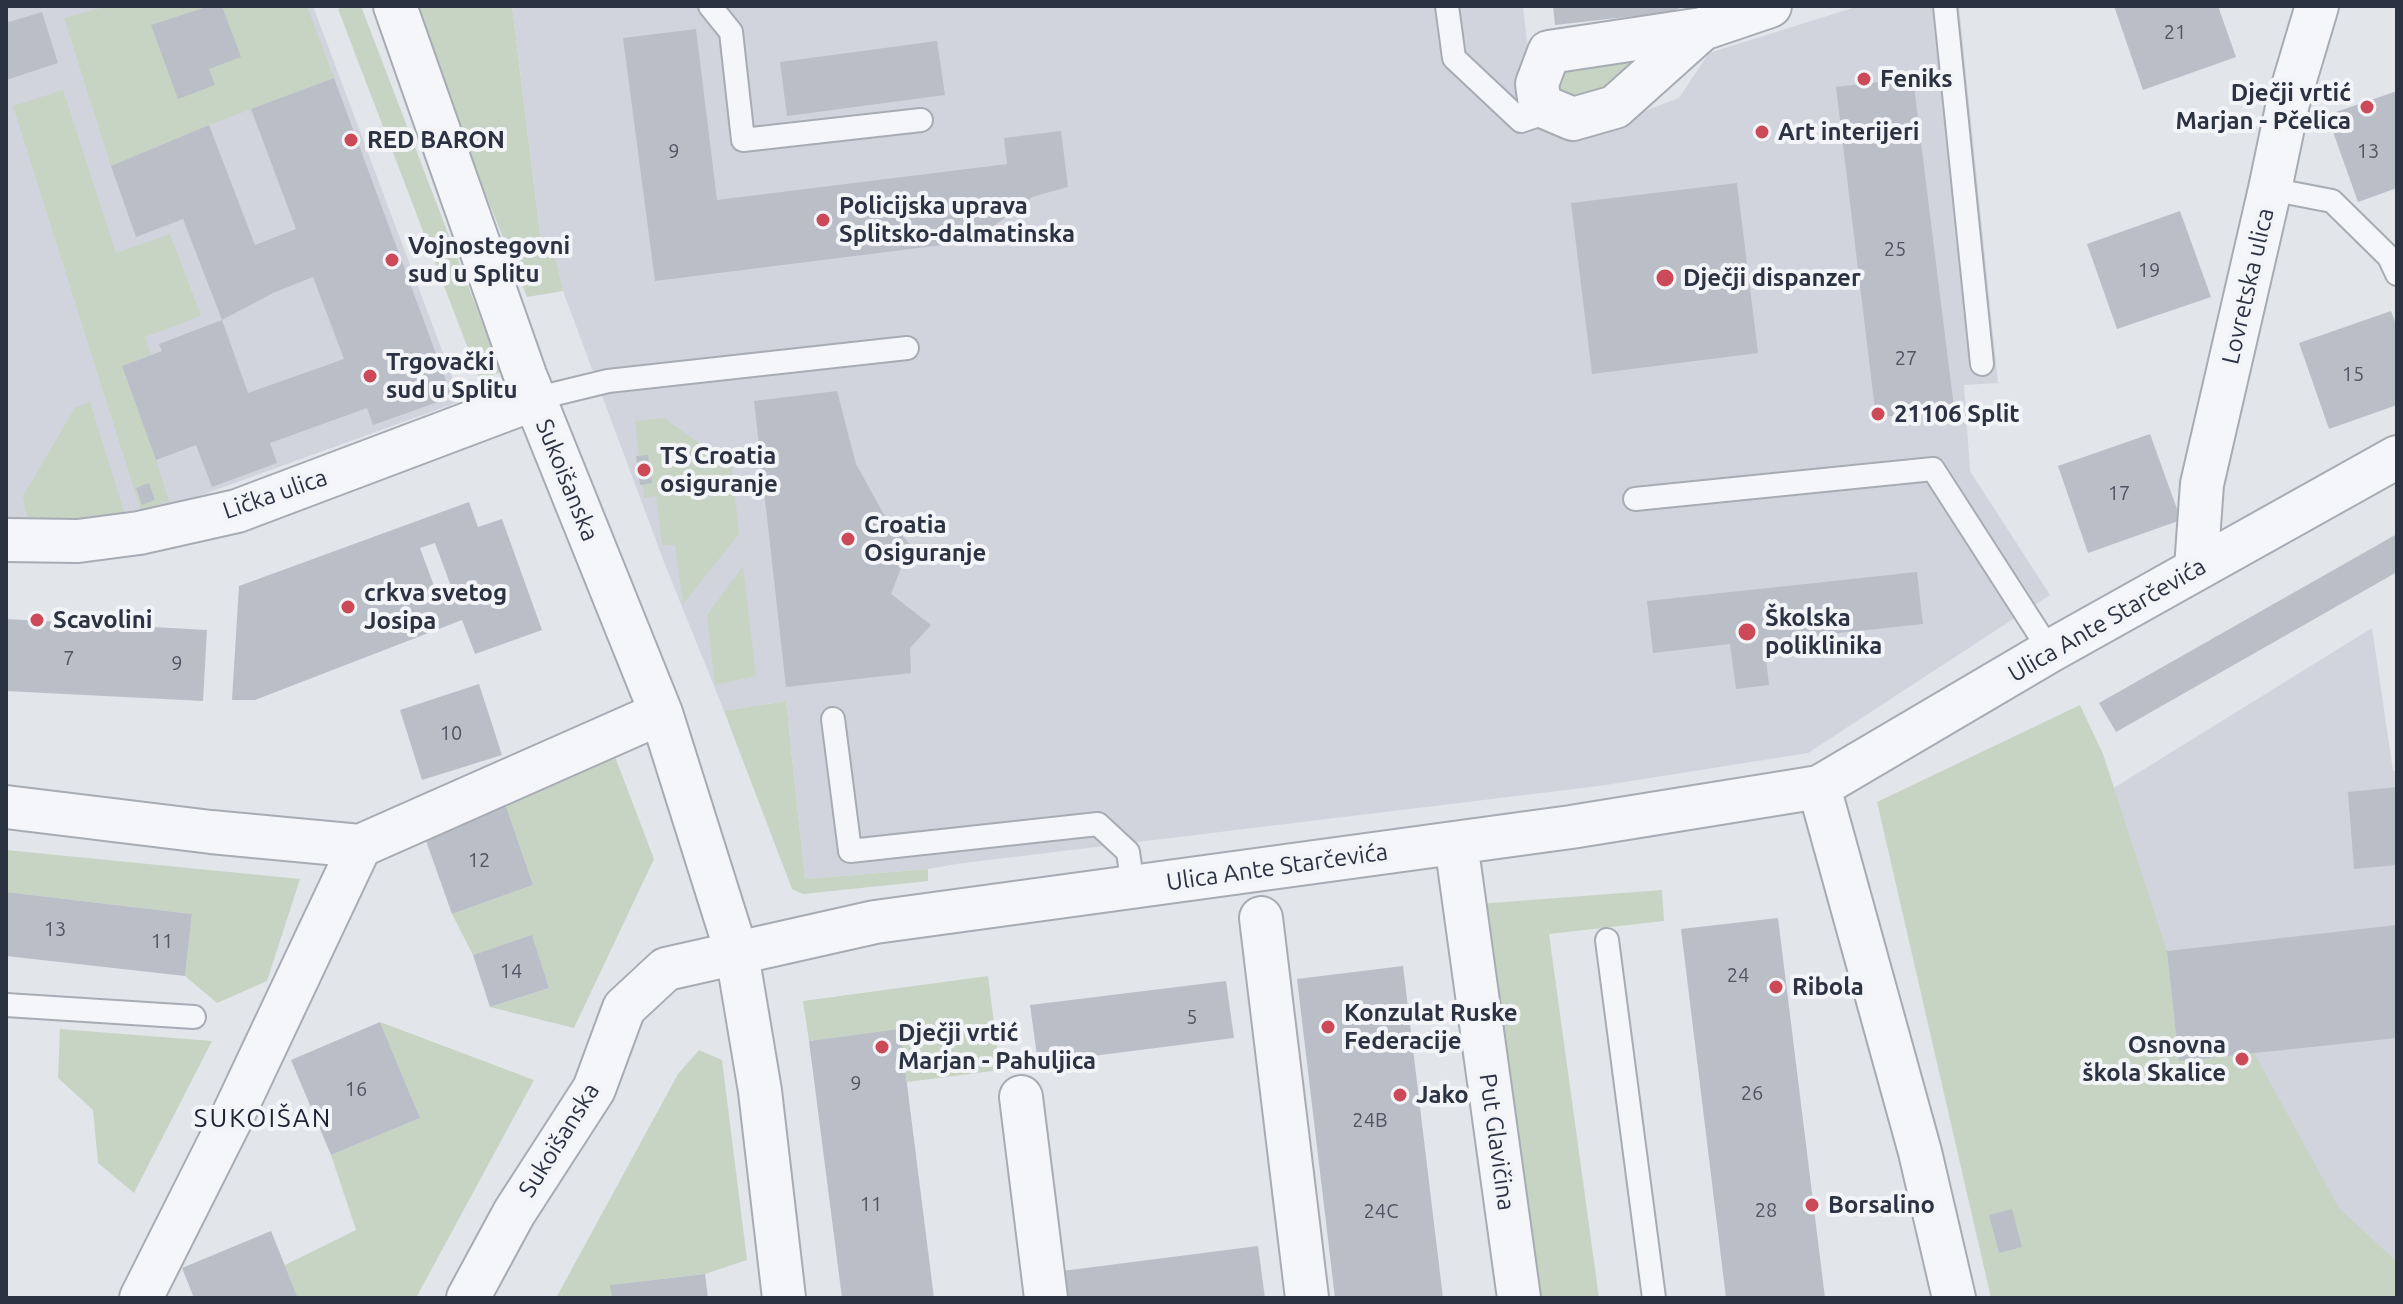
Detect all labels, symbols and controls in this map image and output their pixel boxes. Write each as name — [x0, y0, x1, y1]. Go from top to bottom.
house number: 21 — [2164, 20, 2186, 44]
place label: Feniks — [1880, 65, 1953, 93]
marker: Feniks — [1855, 70, 1873, 88]
place label: Dječji vrtić Marjan - Pčelica — [2175, 79, 2351, 135]
marker: Dječji vrtić Marjan - Pčelica — [2358, 98, 2376, 116]
place label: Art interijeri — [1778, 118, 1919, 146]
marker: Art interijeri — [1753, 123, 1771, 141]
place label: RED BARON — [367, 126, 505, 154]
marker: RED BARON — [342, 131, 360, 149]
house number: 9 — [668, 139, 680, 163]
house number: 13 — [2357, 139, 2379, 163]
place label: Policijska uprava Splitsko-dalmatinska — [839, 192, 1075, 248]
street label: Lovretska ulica — [2216, 205, 2280, 367]
marker: Policijska uprava Splitsko-dalmatinska — [814, 211, 832, 229]
place label: Vojnostegovni sud u Splitu — [408, 232, 570, 288]
house number: 25 — [1884, 237, 1906, 261]
marker: Vojnostegovni sud u Splitu — [383, 251, 401, 269]
house number: 19 — [2138, 258, 2160, 282]
place label: Dječji dispanzer — [1683, 264, 1861, 292]
marker: Dječji dispanzer — [1654, 267, 1676, 289]
house number: 27 — [1895, 346, 1917, 370]
place label: Trgovački sud u Splitu — [386, 348, 517, 404]
house number: 15 — [2342, 362, 2364, 386]
marker: Trgovački sud u Splitu — [361, 367, 379, 385]
place label: 21106 Split — [1894, 400, 2020, 428]
marker: 21106 Split — [1869, 405, 1887, 423]
street label: Sukoišanska — [529, 415, 605, 545]
place label: TS Croatia osiguranje — [660, 442, 778, 498]
marker: TS Croatia osiguranje — [635, 461, 653, 479]
street label: Lička ulica — [219, 463, 331, 525]
house number: 17 — [2108, 481, 2130, 505]
place label: Croatia Osiguranje — [864, 511, 986, 567]
marker: Croatia Osiguranje — [839, 530, 857, 548]
street label: Ulica Ante Starčevića — [2003, 552, 2211, 688]
place label: crkva svetog Josipa — [364, 579, 507, 635]
marker: crkva svetog Josipa — [339, 598, 357, 616]
place label: Školska poliklinika — [1765, 604, 1882, 660]
place label: Scavolini — [53, 606, 152, 634]
marker: Scavolini — [28, 611, 46, 629]
marker: Školska poliklinika — [1736, 621, 1758, 643]
house number: 7 — [63, 646, 75, 670]
house number: 9 — [171, 651, 183, 675]
house number: 10 — [440, 721, 462, 745]
street label: Ulica Ante Starčevića — [1164, 837, 1390, 897]
house number: 12 — [468, 848, 490, 872]
house number: 13 — [44, 917, 66, 941]
house number: 11 — [151, 929, 173, 953]
house number: 14 — [500, 959, 522, 983]
house number: 24 — [1727, 963, 1749, 987]
place label: Ribola — [1792, 973, 1864, 1001]
marker: Ribola — [1767, 978, 1785, 996]
place label: Konzulat Ruske Federacije — [1344, 999, 1518, 1055]
house number: 5 — [1186, 1005, 1198, 1029]
marker: Konzulat Ruske Federacije — [1319, 1018, 1337, 1036]
place label: Dječji vrtić Marjan - Pahuljica — [898, 1019, 1096, 1075]
place label: Osnovna škola Skalice — [2082, 1031, 2226, 1087]
marker: Dječji vrtić Marjan - Pahuljica — [873, 1038, 891, 1056]
marker: Osnovna škola Skalice — [2233, 1050, 2251, 1068]
house number: 9 — [850, 1071, 862, 1095]
street label: Put Glavičina — [1473, 1072, 1521, 1212]
house number: 16 — [345, 1077, 367, 1101]
street label: Sukoišanska — [513, 1078, 605, 1202]
place label: Jako — [1416, 1081, 1469, 1109]
house number: 26 — [1741, 1081, 1763, 1105]
marker: Jako — [1391, 1086, 1409, 1104]
district label: SUKOIŠAN — [194, 1102, 332, 1134]
house number: 24B — [1352, 1108, 1388, 1132]
place label: Borsalino — [1828, 1191, 1935, 1219]
house number: 11 — [860, 1192, 882, 1216]
marker: Borsalino — [1803, 1196, 1821, 1214]
house number: 28 — [1755, 1198, 1777, 1222]
house number: 24C — [1364, 1199, 1398, 1223]

